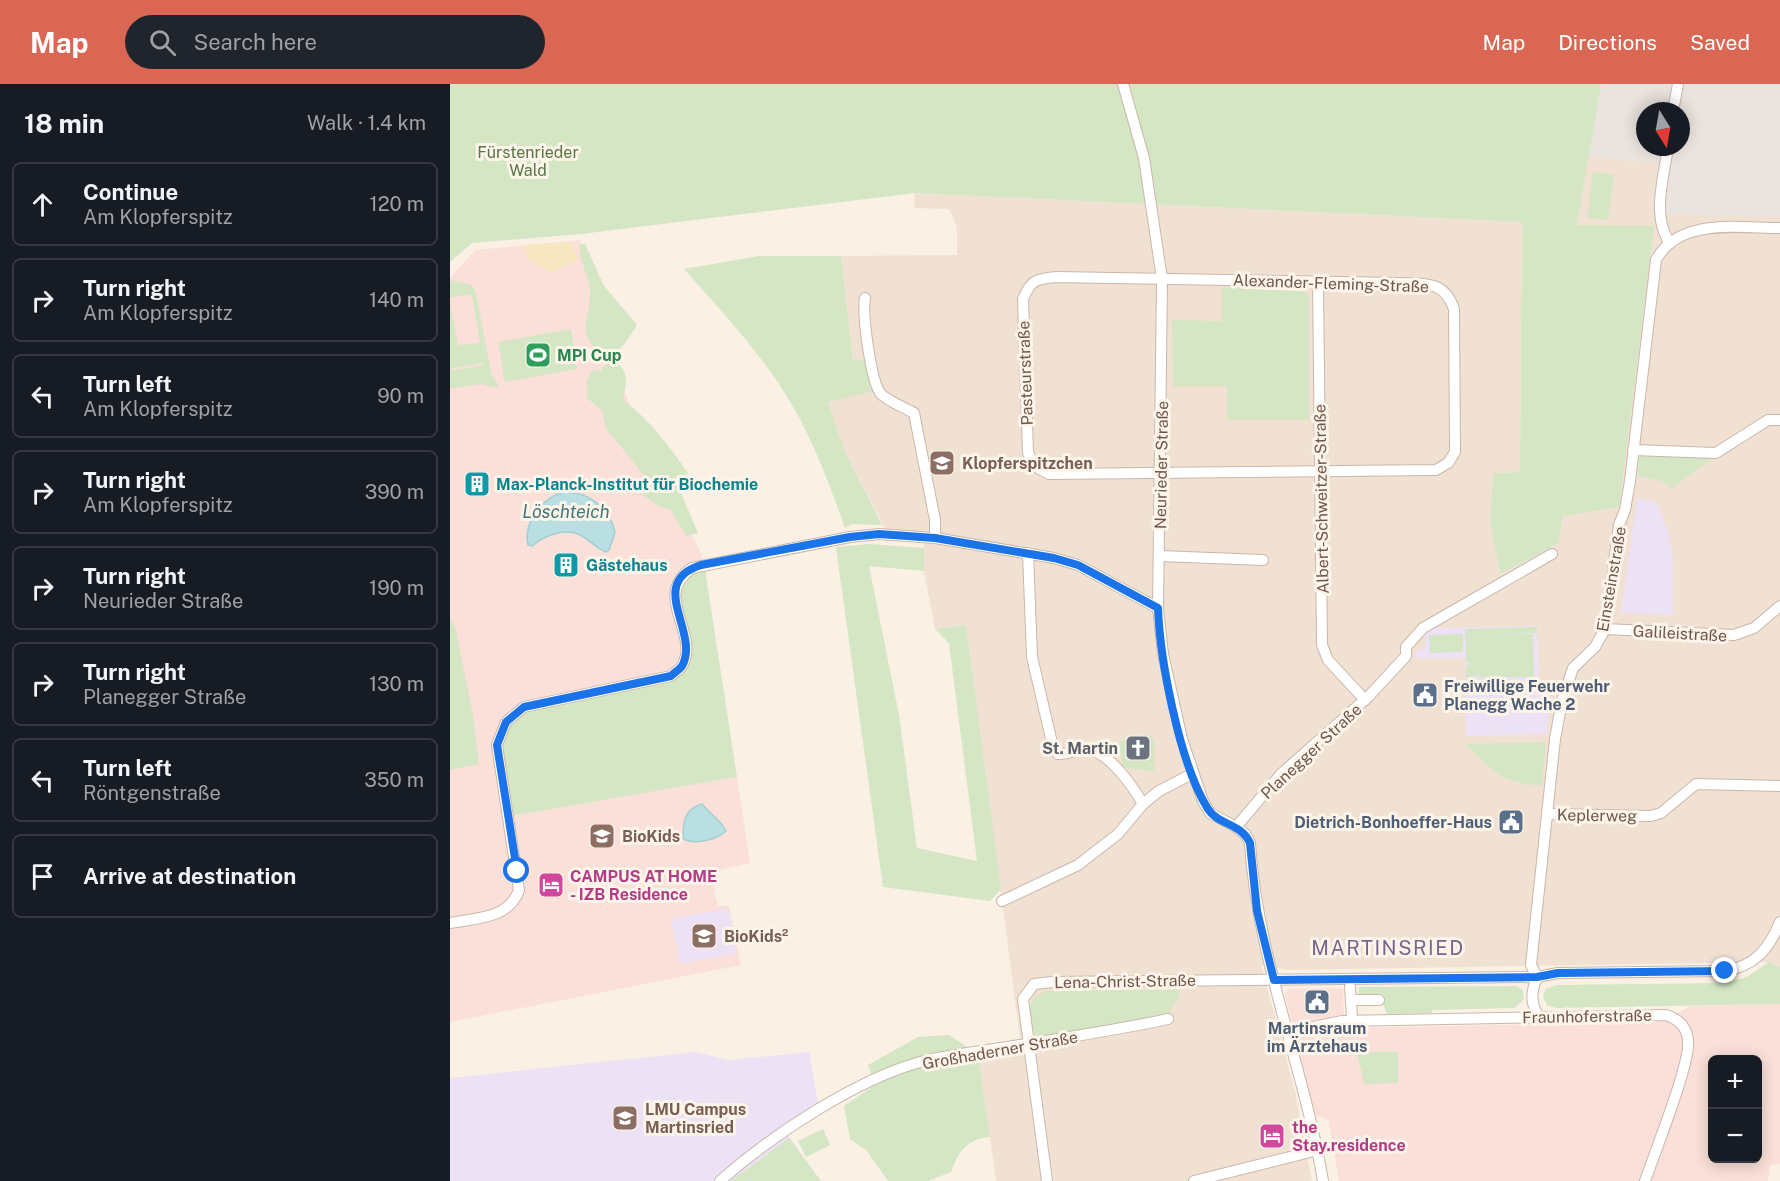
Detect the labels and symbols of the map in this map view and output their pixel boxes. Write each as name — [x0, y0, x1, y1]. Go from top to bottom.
north arrow — [1636, 102, 1690, 156]
park label: Fürstenrieder Wald — [477, 143, 579, 180]
street label: Alexander-Fleming-Straße — [1233, 271, 1429, 296]
street label: Pasteurstraße — [1014, 320, 1037, 426]
sports icon: MPI Cup — [523, 340, 553, 370]
place label: MPI Cup — [557, 346, 622, 365]
street label: Neurieder Straße — [1151, 401, 1172, 529]
street label: Albert-Schweitzer-Straße — [1310, 404, 1333, 594]
school or university icon: Klopferspitzchen — [927, 448, 957, 478]
place label: Klopferspitzchen — [962, 454, 1093, 473]
building icon: Max-Planck-Institut für Biochemie — [462, 469, 492, 499]
place label: Max-Planck-Institut für Biochemie — [496, 475, 758, 494]
water label: Löschteich — [522, 501, 610, 522]
street label: Einsteinstraße — [1593, 525, 1630, 633]
building icon: Gästehaus — [551, 550, 581, 580]
place label: Gästehaus — [586, 556, 668, 575]
street label: Galileistraße — [1632, 622, 1728, 645]
place label: Freiwillige Feuerwehr Planegg Wache 2 — [1444, 677, 1610, 714]
public building icon: Freiwillige Feuerwehr Planegg Wache 2 — [1410, 680, 1440, 710]
street label: Planegger Straße — [1257, 700, 1366, 803]
church icon: St. Martin — [1123, 733, 1153, 763]
place label: St. Martin — [1042, 739, 1118, 758]
street label: Keplerweg — [1557, 805, 1637, 826]
public building icon: Dietrich-Bonhoeffer-Haus — [1496, 807, 1526, 837]
place label: Dietrich-Bonhoeffer-Haus — [1294, 813, 1492, 832]
school or university icon: BioKids — [587, 821, 617, 851]
place label: BioKids — [622, 827, 680, 846]
route start — [503, 857, 529, 883]
place label: CAMPUS AT HOME - IZB Residence — [570, 867, 717, 904]
hotel icon: CAMPUS AT HOME - IZB Residence — [536, 870, 566, 900]
school or university icon: BioKids² — [689, 921, 719, 951]
place label: BioKids² — [724, 927, 788, 946]
district label: MARTINSRIED — [1311, 936, 1465, 960]
route end — [1711, 957, 1737, 983]
street label: Lena-Christ-Straße — [1054, 971, 1196, 992]
public building icon: Martinsraum im Ärztehaus — [1302, 987, 1332, 1017]
street label: Fraunhoferstraße — [1522, 1006, 1652, 1027]
place label: Martinsraum im Ärztehaus — [1267, 1019, 1367, 1056]
street label: Großhaderner Straße — [921, 1027, 1079, 1074]
place label: LMU Campus Martinsried — [645, 1100, 746, 1137]
school or university icon: LMU Campus Martinsried — [610, 1103, 640, 1133]
place label: the Stay.residence — [1292, 1118, 1406, 1155]
hotel icon: the Stay.residence — [1257, 1121, 1287, 1151]

